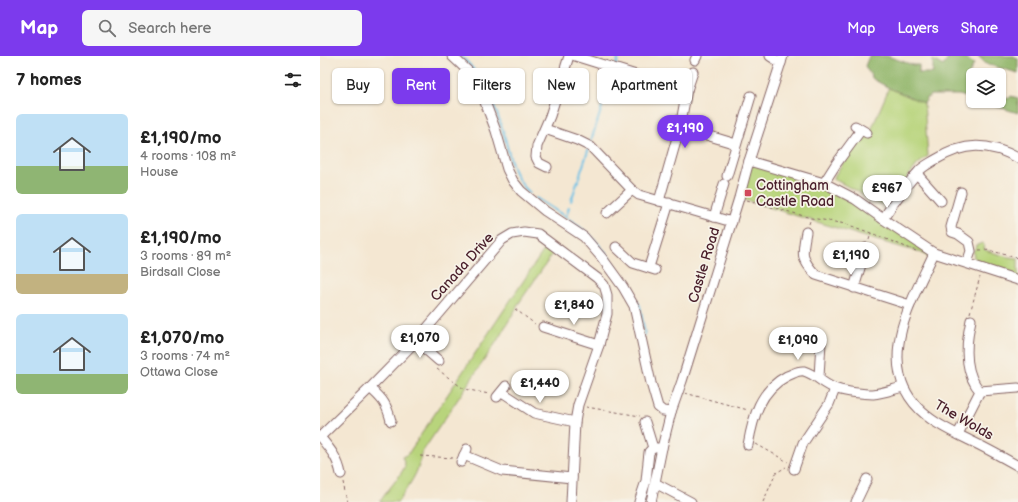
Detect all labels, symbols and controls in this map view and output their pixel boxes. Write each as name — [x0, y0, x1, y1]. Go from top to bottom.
search box — [82, 10, 362, 46]
text: Map — [20, 17, 58, 40]
icon: search — [96, 17, 118, 39]
text: Search here — [128, 19, 211, 38]
text: Map — [847, 20, 875, 37]
text: Layers — [897, 20, 939, 37]
text: Share — [961, 20, 998, 37]
chip: Buy — [332, 68, 384, 104]
chip: Rent — [392, 68, 450, 104]
chip: Filters — [458, 68, 525, 104]
chip: New — [533, 68, 589, 104]
chip: Apartment — [597, 68, 692, 104]
map controls — [966, 68, 1006, 108]
button: layers — [966, 68, 1006, 108]
icon: filters — [282, 69, 304, 91]
text: 7 homes — [16, 70, 82, 90]
pin: £1,190 — [652, 115, 718, 149]
text: £1,190 — [666, 120, 704, 136]
text: £1,190/mo — [140, 128, 221, 148]
icon: home — [48, 130, 96, 178]
text: 4 rooms · 108 m² — [140, 148, 236, 164]
text: House — [140, 164, 178, 180]
pin: £967 — [863, 175, 911, 209]
place label: Cottingham Castle Road — [756, 177, 834, 210]
text: £967 — [872, 180, 902, 196]
marker: Cottingham Castle Road — [743, 188, 753, 198]
street label: Castle Road — [684, 225, 724, 305]
text: £1,190/mo — [140, 228, 221, 248]
street label: Canada Drive — [427, 229, 497, 305]
icon: home — [48, 230, 96, 278]
pin: £1,190 — [818, 242, 884, 276]
text: £1,190 — [832, 247, 870, 263]
text: 3 rooms · 89 m² — [140, 248, 231, 264]
text: Birdsall Close — [140, 264, 221, 280]
pin: £1,840 — [541, 292, 607, 326]
text: £1,840 — [554, 297, 594, 313]
pin: £1,070 — [387, 325, 453, 359]
pin: £1,090 — [765, 327, 831, 361]
text: £1,070/mo — [140, 328, 224, 348]
icon: home — [48, 330, 96, 378]
text: £1,070 — [400, 330, 440, 346]
text: £1,090 — [778, 332, 818, 348]
text: 3 rooms · 74 m² — [140, 348, 230, 364]
text: Ottawa Close — [140, 364, 218, 380]
pin: £1,440 — [507, 370, 573, 404]
text: £1,440 — [520, 375, 560, 391]
street label: The Wolds — [932, 396, 997, 444]

